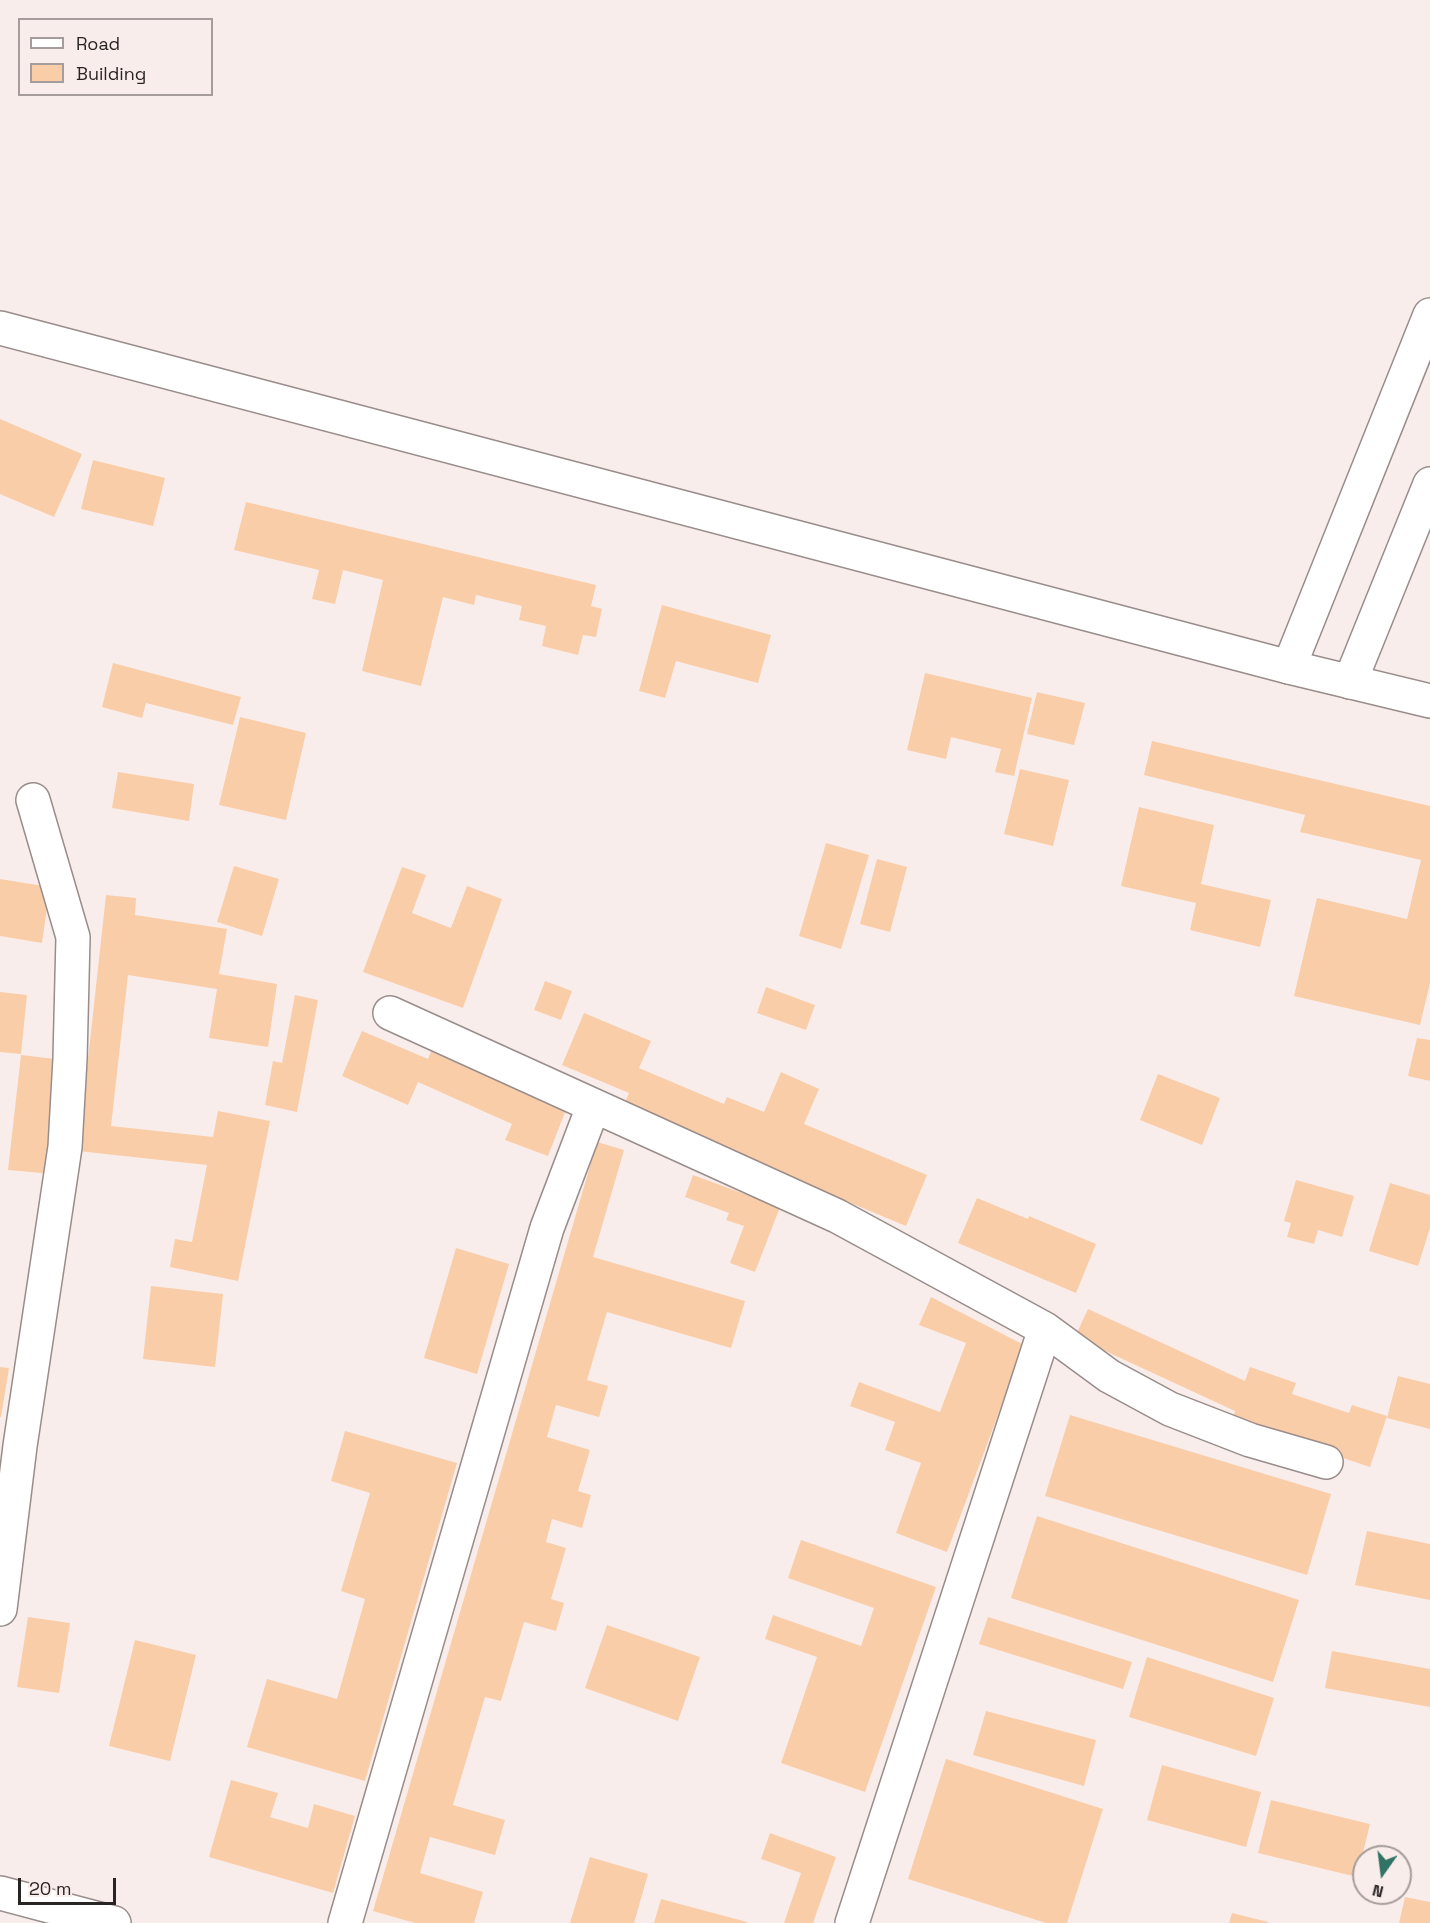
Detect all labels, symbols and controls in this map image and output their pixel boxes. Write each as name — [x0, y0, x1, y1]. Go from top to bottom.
legend — [18, 18, 213, 96]
text: Road — [76, 32, 120, 55]
text: Building — [76, 62, 146, 85]
north arrow — [1352, 1845, 1412, 1905]
scale bar — [21, 1866, 118, 1904]
text: 20 m — [29, 1877, 72, 1900]
text: N — [1370, 1880, 1386, 1902]

